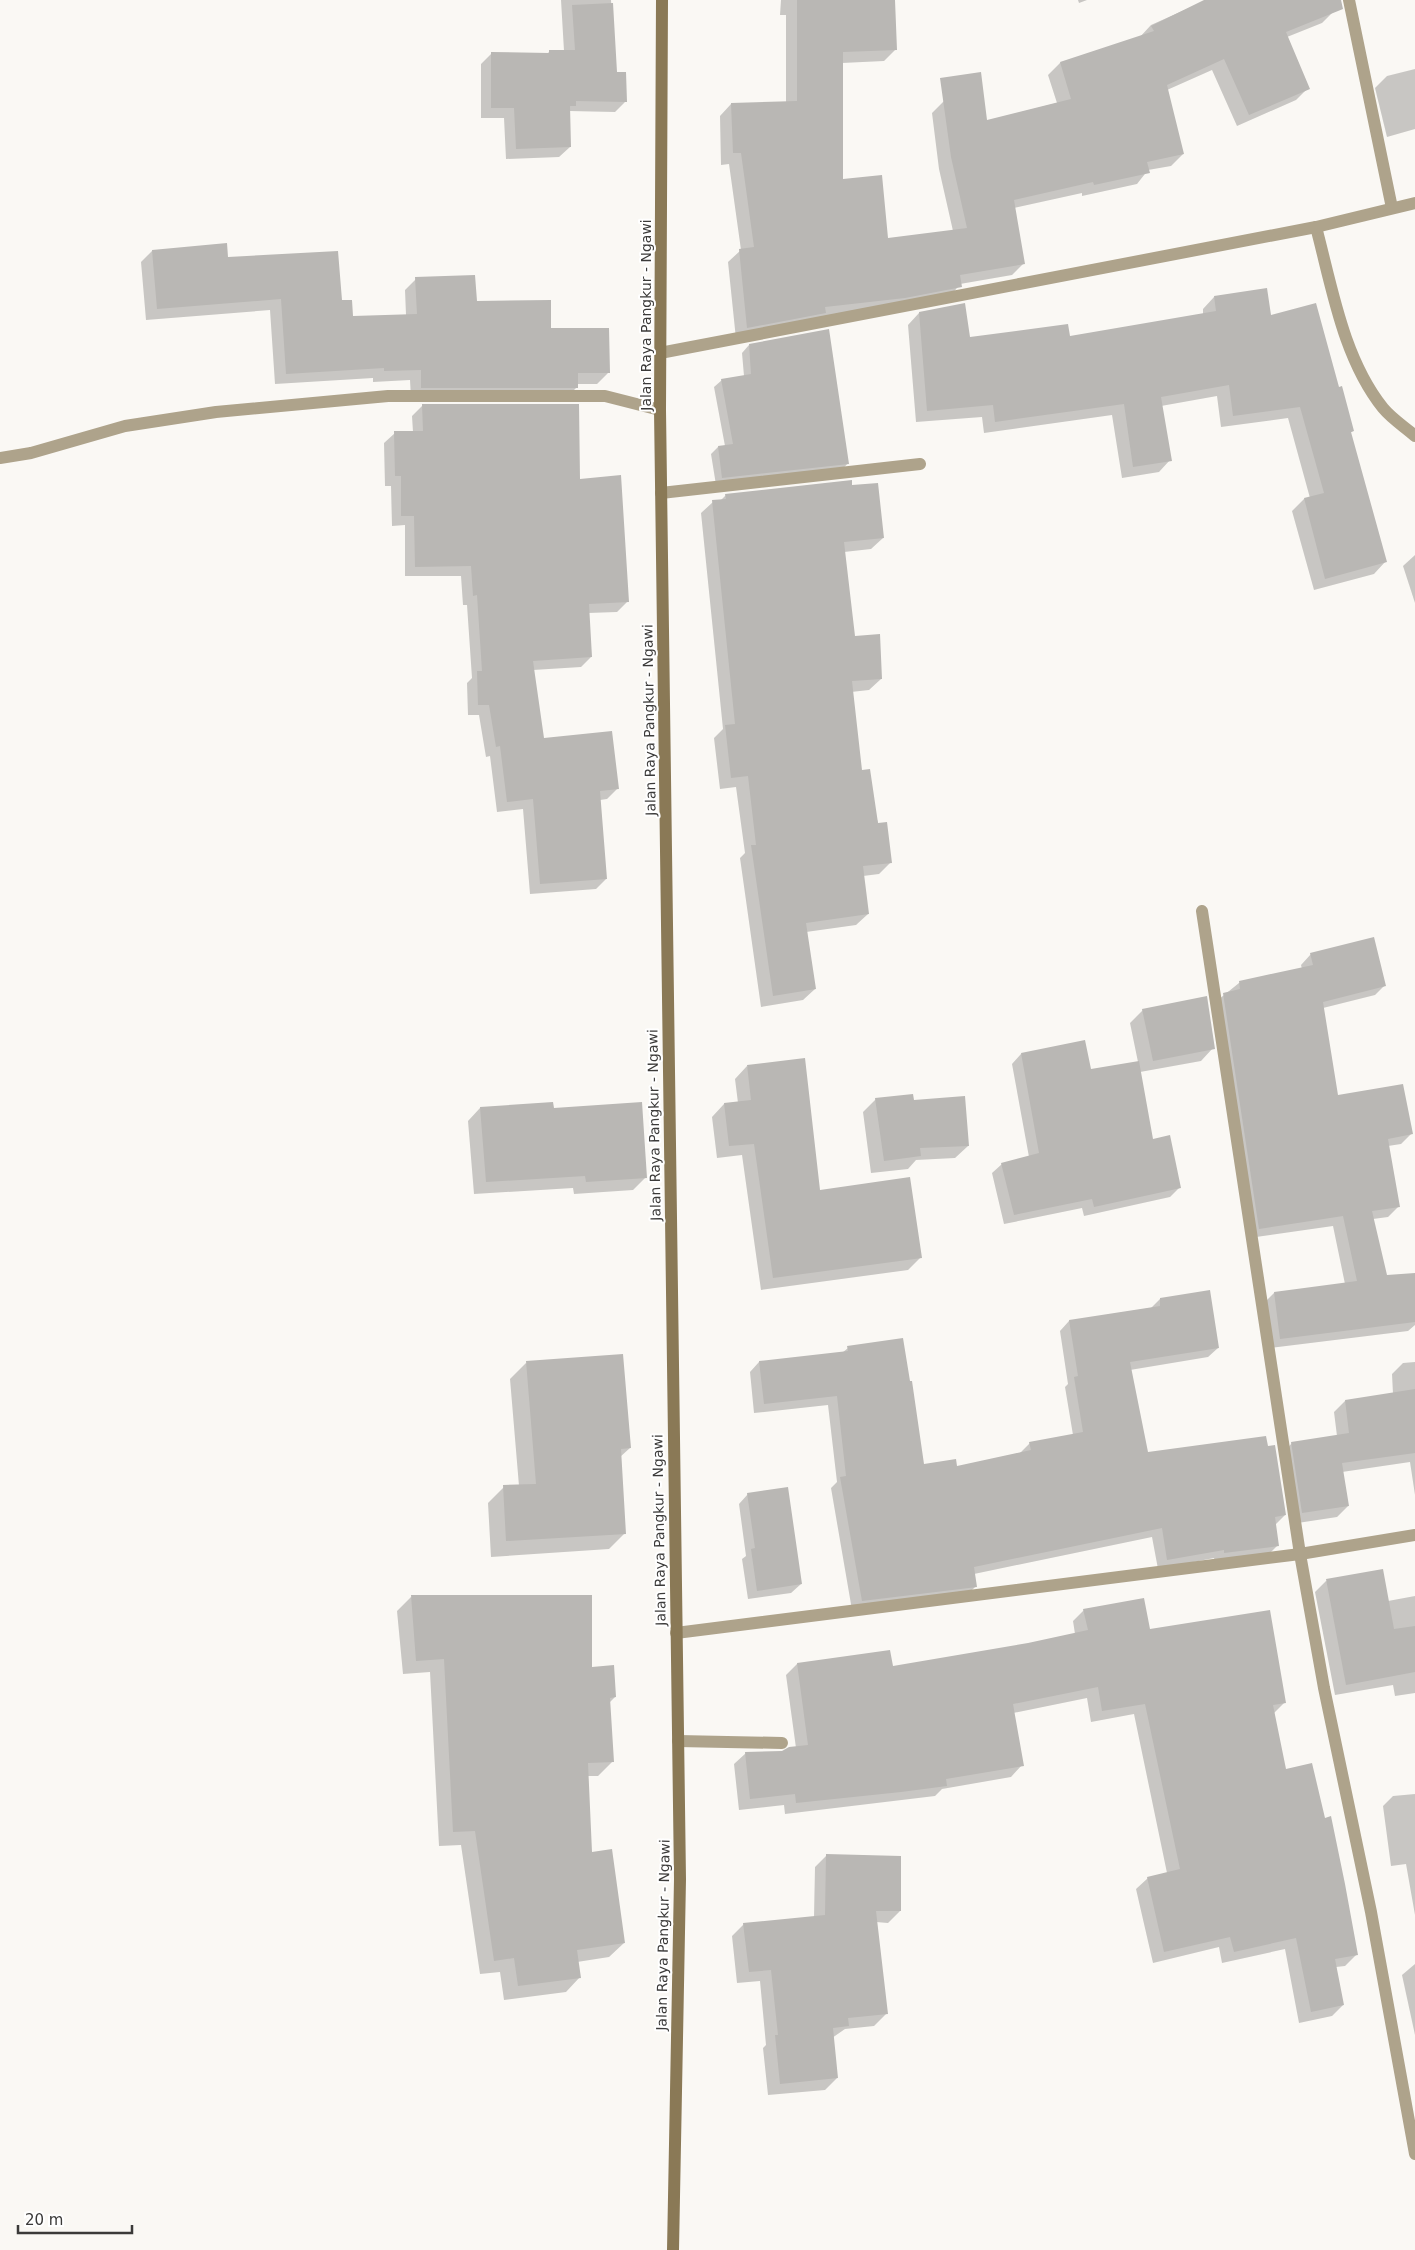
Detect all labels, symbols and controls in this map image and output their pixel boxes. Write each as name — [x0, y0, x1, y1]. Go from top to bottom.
street label: Jalan Raya Pangkur - Ngawi — [638, 219, 654, 412]
street label: Jalan Raya Pangkur - Ngawi — [639, 624, 659, 817]
street label: Jalan Raya Pangkur - Ngawi — [644, 1029, 664, 1222]
street label: Jalan Raya Pangkur - Ngawi — [649, 1434, 669, 1627]
street label: Jalan Raya Pangkur - Ngawi — [653, 1839, 673, 2032]
scale bar — [18, 2202, 131, 2234]
text: 20 m — [25, 2211, 63, 2229]

